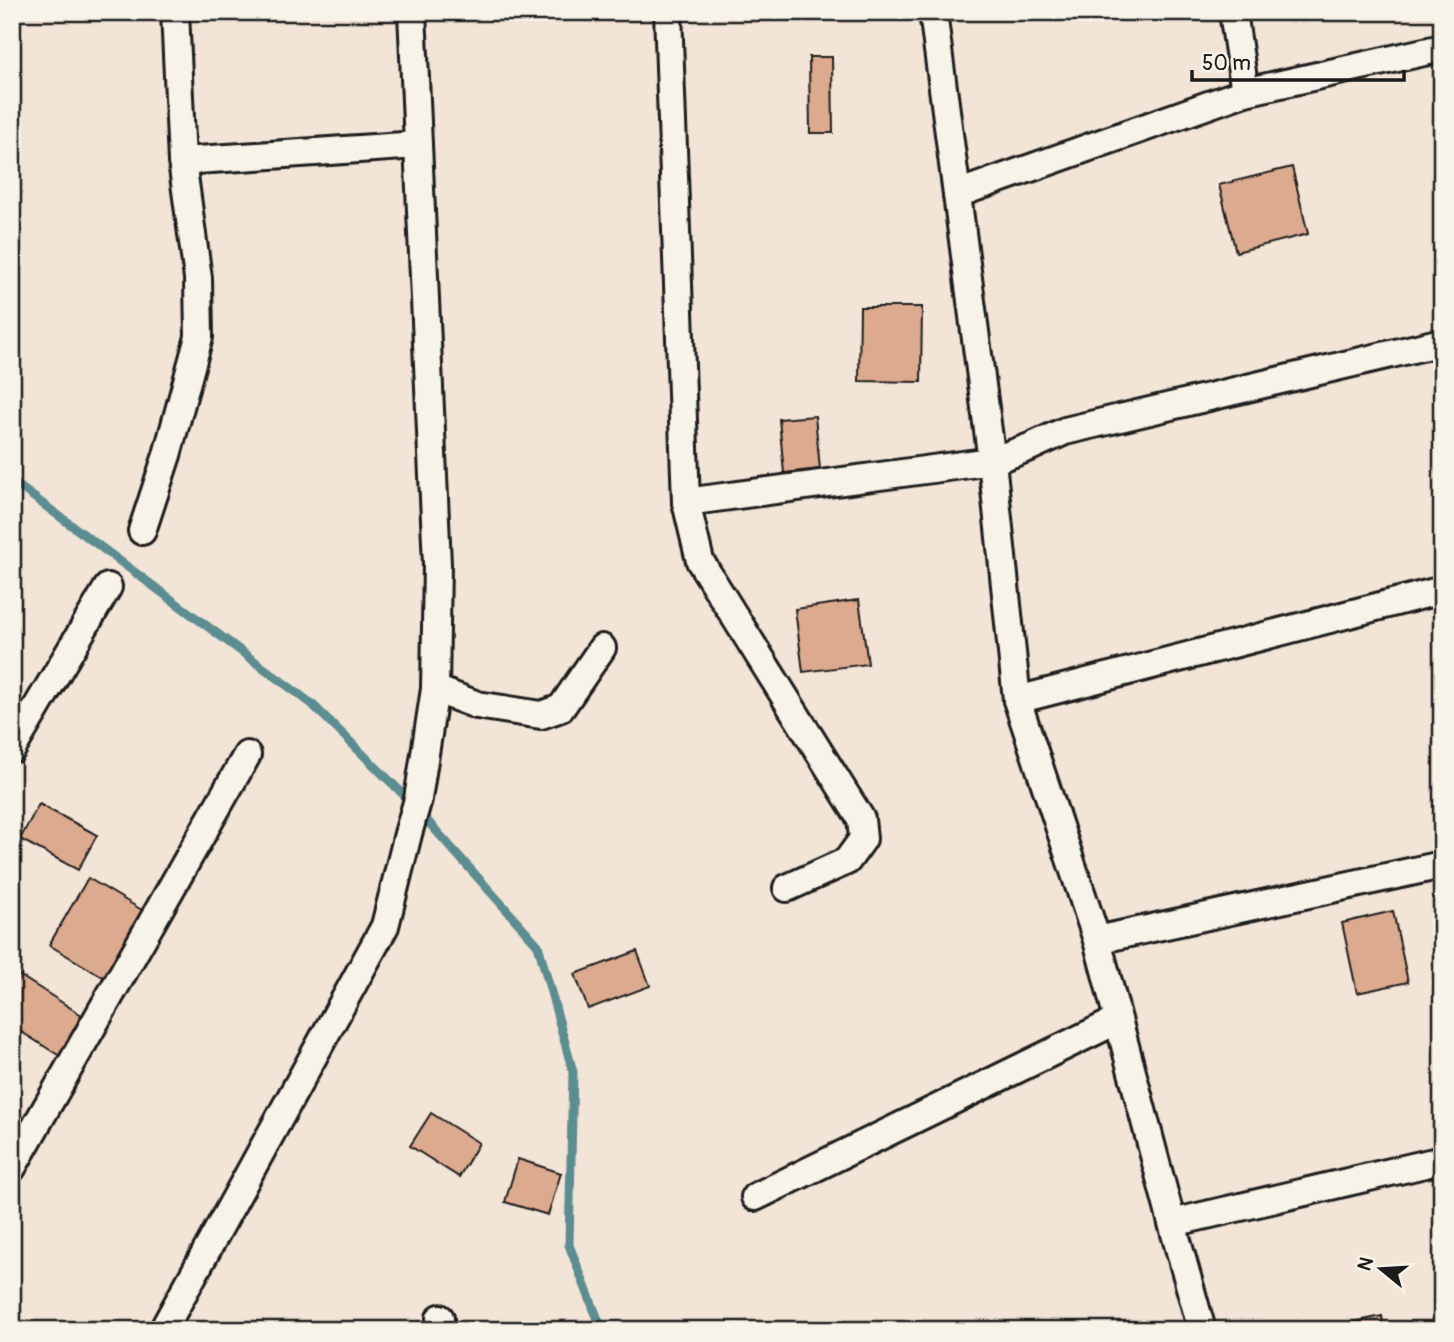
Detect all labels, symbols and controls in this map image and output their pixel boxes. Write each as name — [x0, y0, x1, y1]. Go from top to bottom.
scale bar — [1192, 38, 1403, 82]
text: 50 m — [1202, 50, 1251, 77]
north arrow — [1346, 1234, 1416, 1304]
text: N — [1352, 1254, 1379, 1274]

